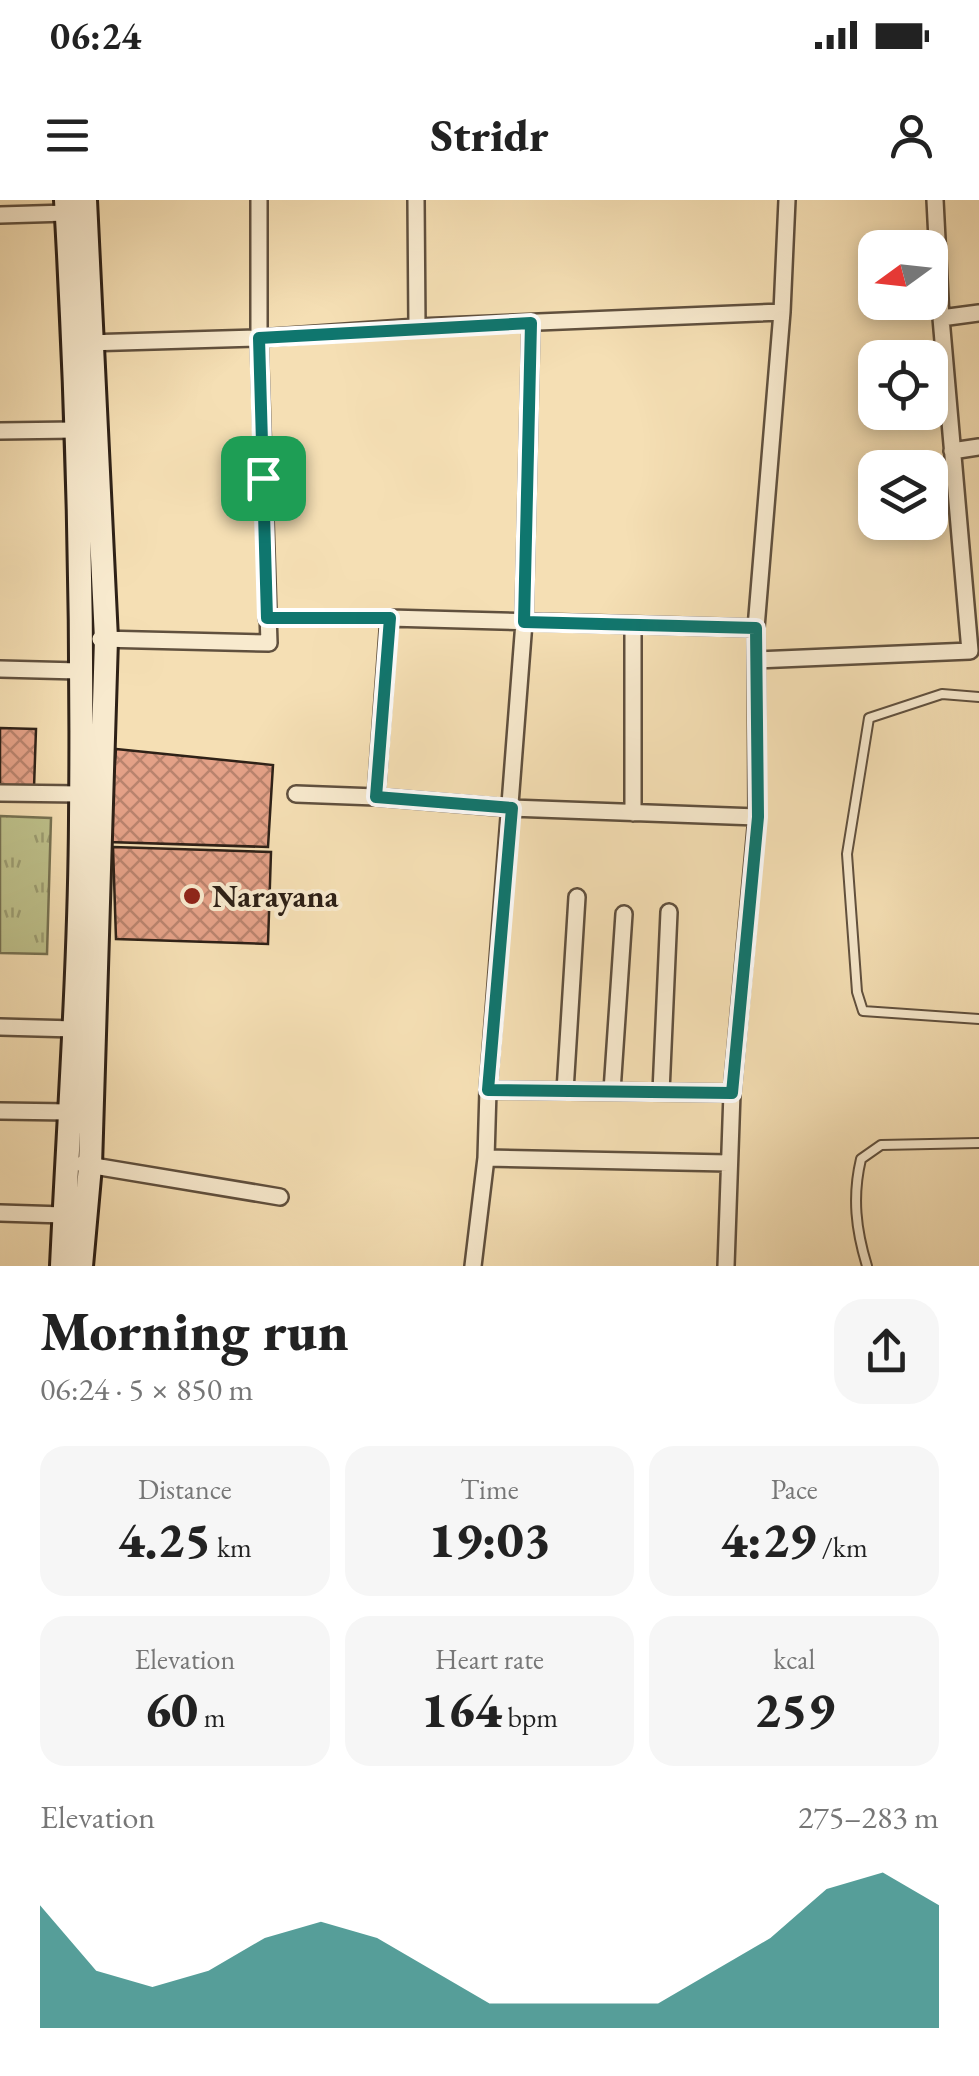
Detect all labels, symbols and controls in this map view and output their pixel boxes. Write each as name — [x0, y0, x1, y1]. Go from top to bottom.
text: 06:24 — [50, 11, 141, 60]
text: Stridr — [431, 106, 548, 164]
icon: menu — [40, 108, 95, 163]
icon: person — [884, 108, 939, 163]
north arrow — [858, 230, 948, 320]
map controls — [858, 230, 948, 540]
button: locate — [858, 340, 948, 430]
pin — [221, 436, 306, 521]
button: layers — [858, 450, 948, 540]
icon: arrive — [236, 451, 291, 506]
place label: Narayana — [212, 875, 340, 917]
marker: Narayana — [181, 885, 203, 907]
text: Morning run — [40, 1295, 349, 1366]
button: share — [834, 1299, 939, 1404]
text: 06:24 · 5 × 850 m — [40, 1368, 253, 1410]
text: Distance — [138, 1471, 232, 1507]
text: Time — [460, 1471, 519, 1507]
text: Pace — [771, 1471, 818, 1507]
text: 4.25 — [118, 1507, 211, 1572]
text: 19:03 — [428, 1507, 551, 1572]
text: 4:29 — [721, 1507, 816, 1572]
text: km — [211, 1529, 252, 1565]
text: /km — [816, 1529, 868, 1565]
text: Elevation — [134, 1641, 235, 1677]
text: Heart rate — [435, 1641, 544, 1677]
text: kcal — [773, 1641, 815, 1677]
text: 60 — [144, 1677, 198, 1742]
text: 164 — [421, 1677, 502, 1742]
text: 259 — [754, 1677, 835, 1742]
text: m — [198, 1699, 226, 1735]
text: bpm — [502, 1699, 558, 1735]
text: Elevation — [40, 1796, 155, 1838]
text: 275–283 m — [798, 1796, 939, 1838]

